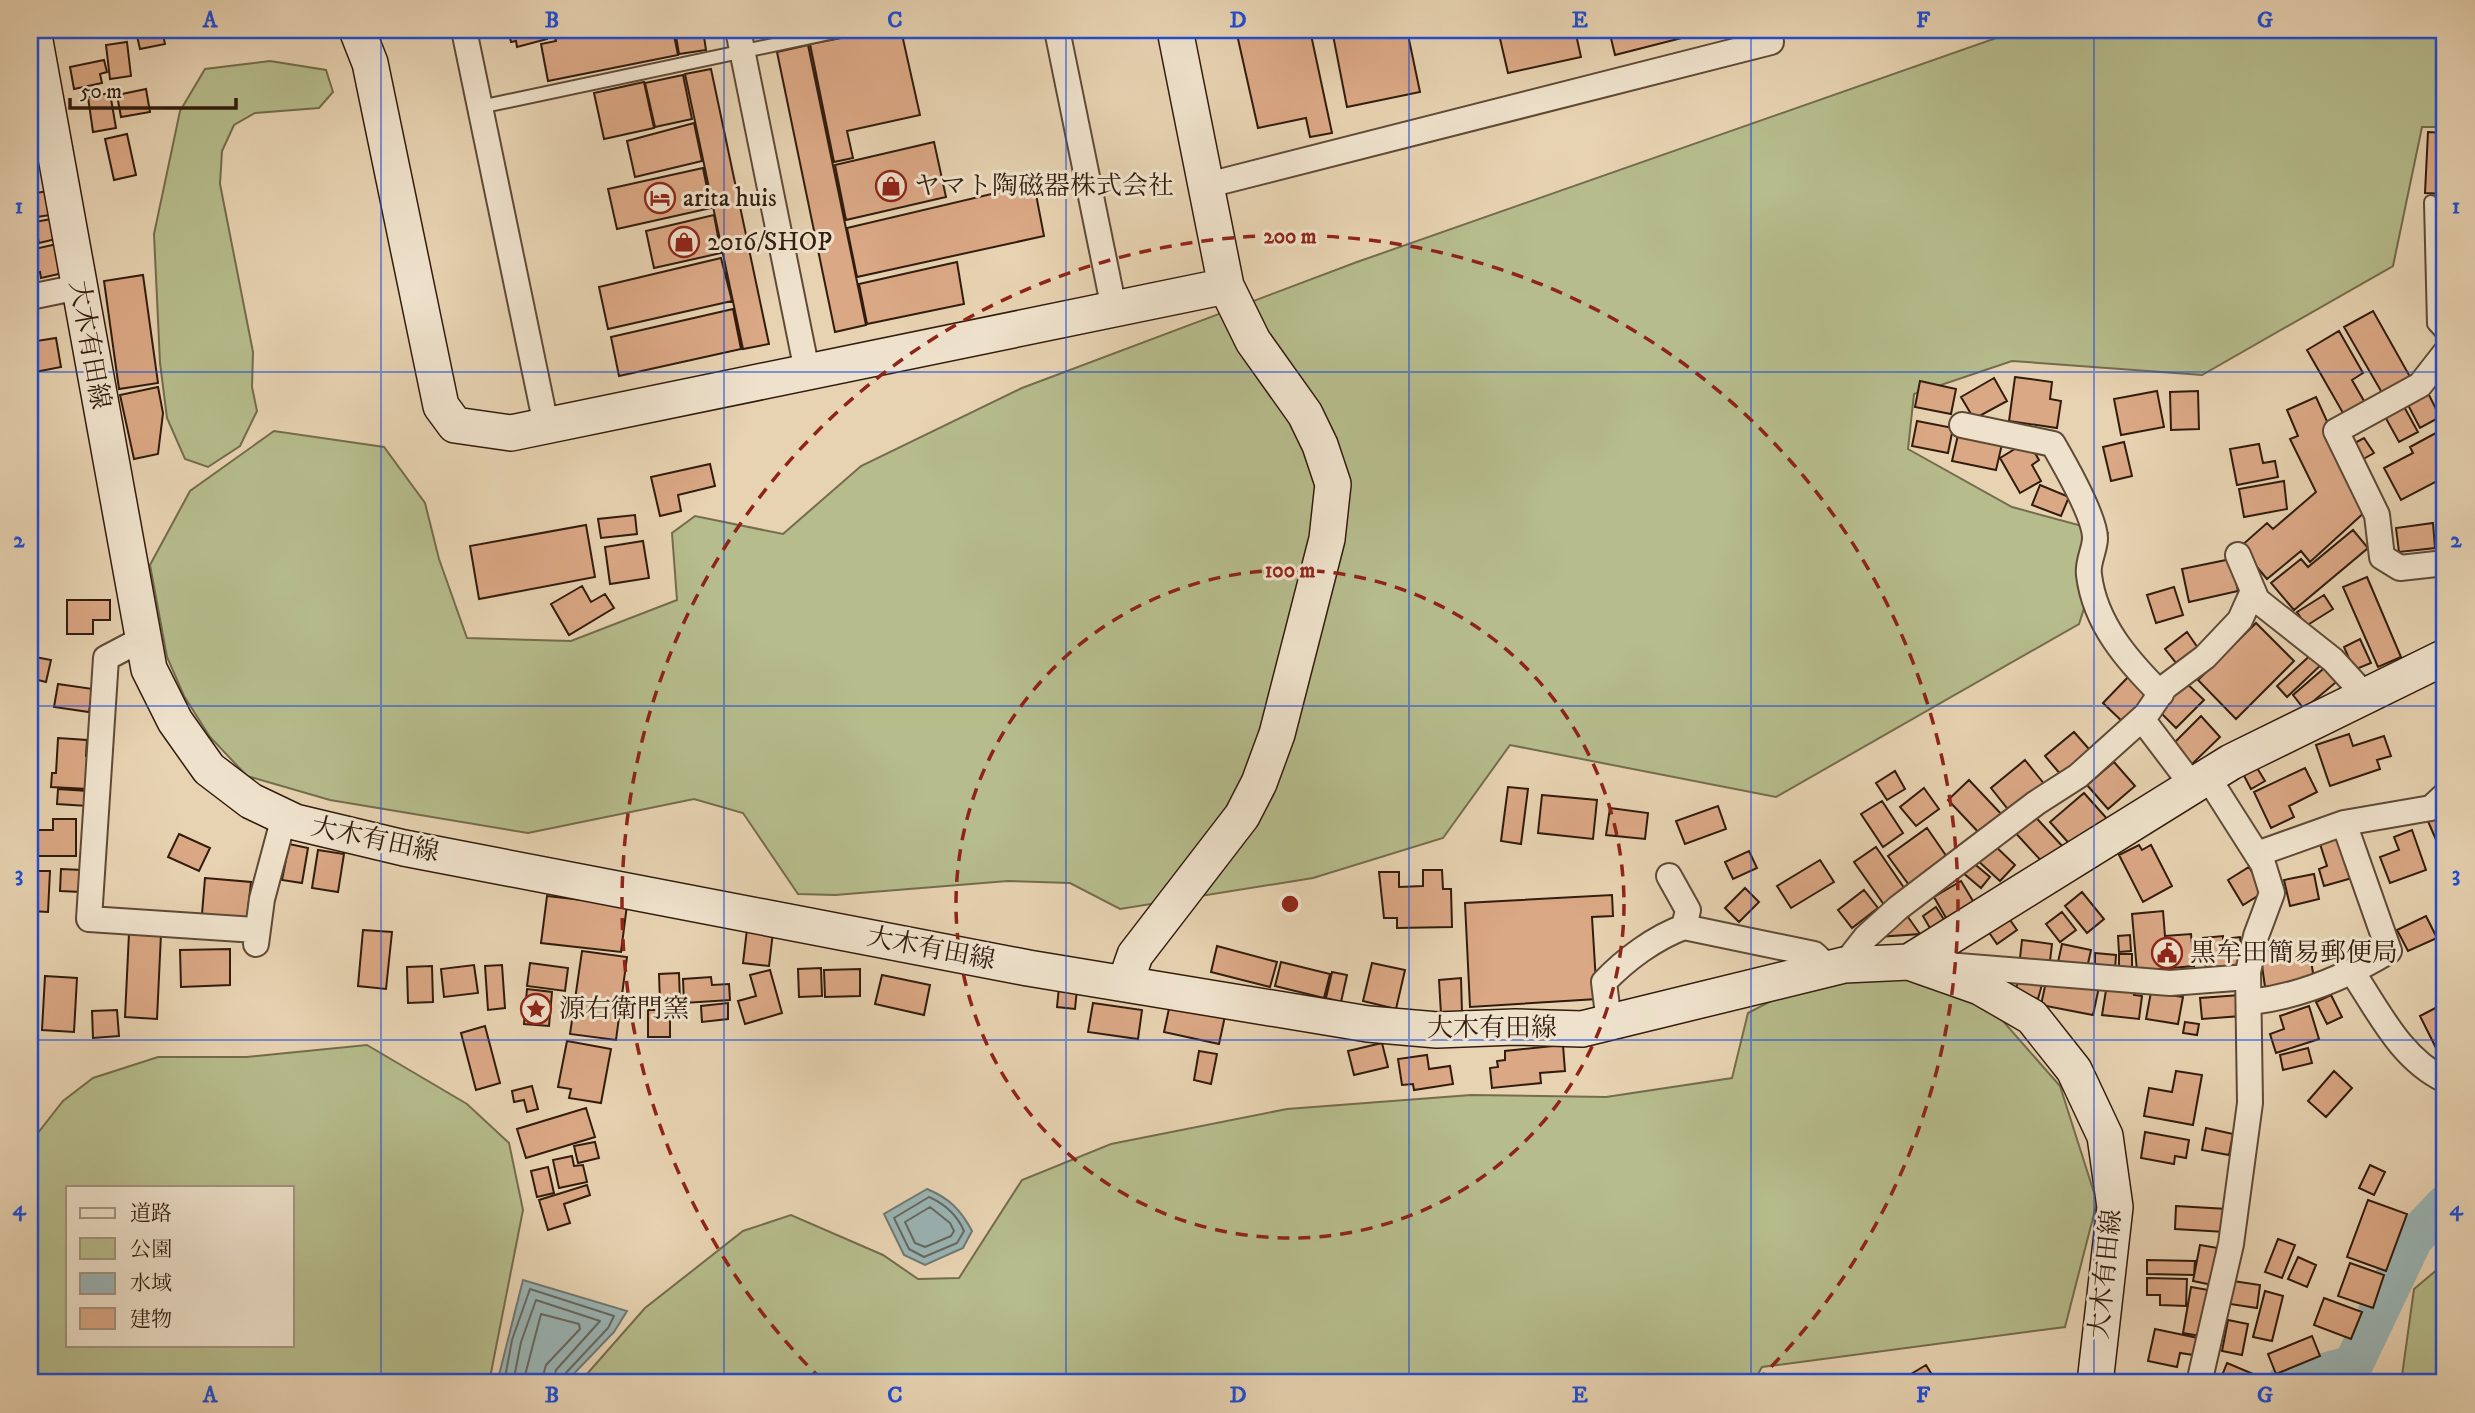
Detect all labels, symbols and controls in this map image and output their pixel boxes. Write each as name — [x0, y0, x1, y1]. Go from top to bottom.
text: A — [202, 6, 219, 35]
text: B — [545, 6, 559, 35]
text: C — [887, 6, 903, 35]
text: D — [1229, 6, 1247, 35]
text: E — [1572, 6, 1588, 35]
text: F — [1916, 6, 1931, 35]
text: G — [2257, 6, 2273, 35]
scale bar — [70, 66, 236, 110]
text: 50 m — [80, 79, 122, 105]
shop icon: ヤマト陶磁器株式会社 — [874, 169, 908, 203]
place label: ヤマト陶磁器株式会社 — [914, 170, 1174, 203]
hotel icon: arita huis — [643, 181, 677, 215]
place label: arita huis — [683, 182, 777, 215]
text: 1 — [15, 192, 23, 221]
text: 1 — [2452, 192, 2460, 221]
text: 200 m — [1263, 224, 1317, 250]
shop icon: 2016/SHOP — [667, 225, 701, 259]
place label: 2016/SHOP — [707, 226, 832, 259]
street label: 大木有田線 — [61, 278, 117, 412]
text: 2 — [13, 526, 25, 555]
text: 2 — [2450, 526, 2462, 555]
text: 100 m — [1265, 558, 1315, 584]
street label: 大木有田線 — [308, 810, 442, 870]
text: 3 — [15, 860, 23, 889]
text: 3 — [2452, 860, 2460, 889]
centre of rings — [1278, 892, 1302, 916]
street label: 大木有田線 — [864, 920, 998, 978]
public building icon: 黒牟田簡易郵便局 — [2150, 936, 2184, 970]
place label: 黒牟田簡易郵便局 — [2190, 937, 2398, 970]
place icon: 源右衛門窯 — [519, 992, 553, 1026]
place label: 源右衛門窯 — [559, 993, 689, 1026]
street label: 大木有田線 — [1427, 1012, 1557, 1045]
legend — [66, 1186, 294, 1346]
text: 4 — [12, 1194, 27, 1223]
text: 4 — [2449, 1194, 2464, 1223]
text: 道路 — [130, 1201, 172, 1227]
street label: 大木有田線 — [2083, 1208, 2129, 1340]
text: 公園 — [130, 1237, 172, 1263]
text: 水域 — [130, 1271, 172, 1297]
text: 建物 — [130, 1307, 172, 1333]
text: A — [202, 1381, 219, 1410]
text: B — [545, 1381, 559, 1410]
text: C — [887, 1381, 903, 1410]
text: D — [1229, 1381, 1247, 1410]
text: E — [1572, 1381, 1588, 1410]
text: F — [1916, 1381, 1931, 1410]
text: G — [2257, 1381, 2273, 1410]

